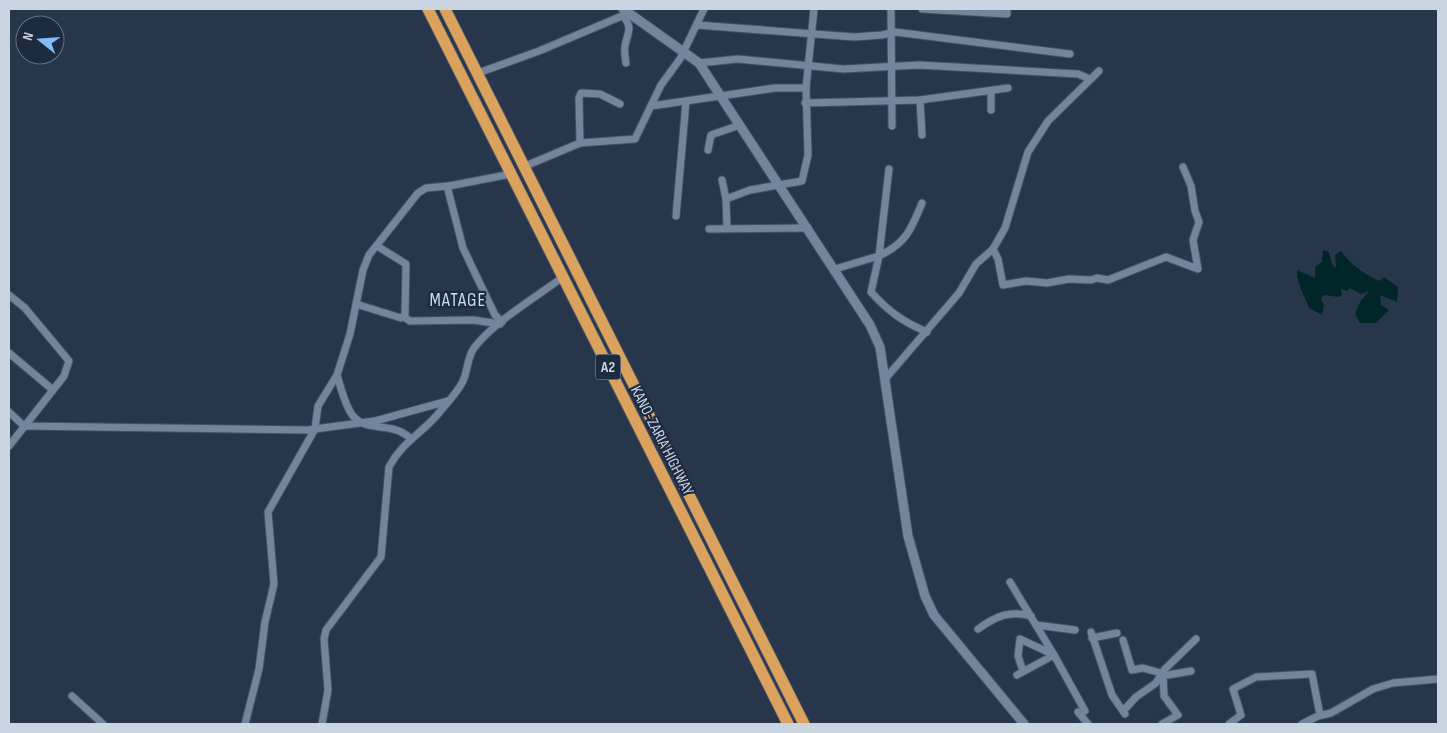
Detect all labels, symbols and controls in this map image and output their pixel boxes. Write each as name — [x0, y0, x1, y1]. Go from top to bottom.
north arrow — [15, 15, 65, 65]
text: N — [19, 30, 37, 42]
district label: MATAGE — [430, 289, 486, 312]
road number: A2 — [596, 354, 620, 380]
street label: KANO-ZARIA HIGHWAY — [626, 383, 698, 499]

